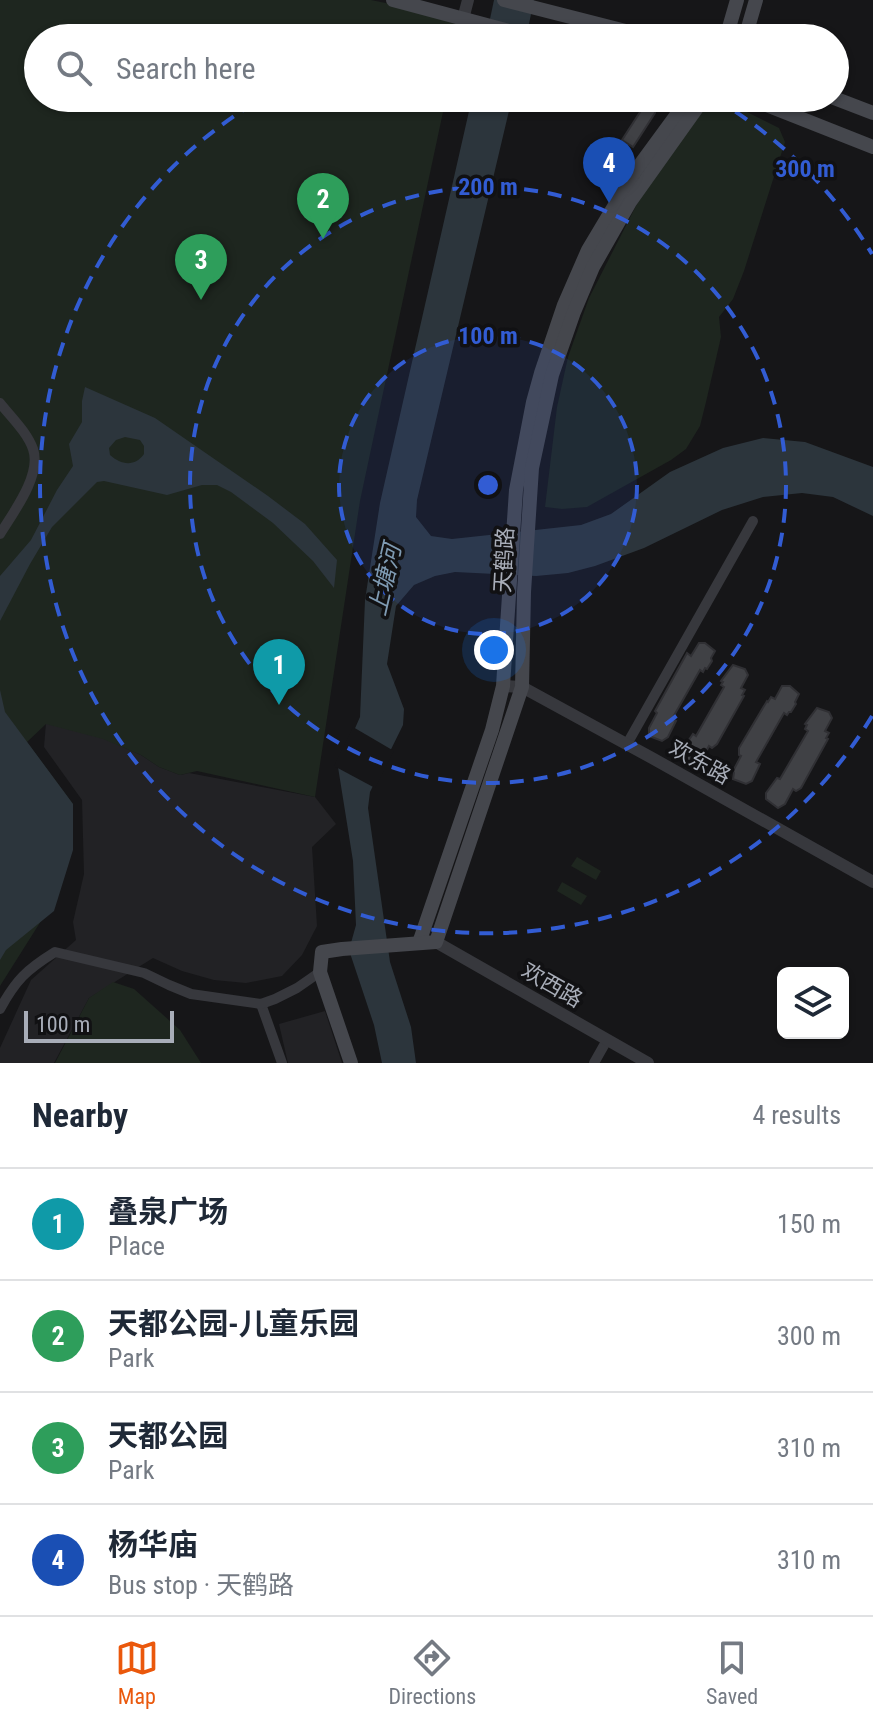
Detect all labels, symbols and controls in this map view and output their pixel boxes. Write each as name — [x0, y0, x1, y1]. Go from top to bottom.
search box — [24, 24, 849, 112]
icon: search — [52, 46, 96, 90]
text: Search here — [116, 51, 256, 86]
pin: 4 — [583, 137, 635, 203]
text: 300 m — [775, 155, 835, 183]
pin: 2 — [297, 173, 349, 239]
text: 200 m — [458, 173, 518, 201]
pin: 3 — [175, 234, 227, 300]
text: 100 m — [458, 322, 518, 350]
centre of rings — [474, 471, 502, 499]
street label: 天鹤路 — [490, 526, 518, 594]
water label: 上塘河 — [363, 538, 408, 618]
your location — [474, 630, 514, 670]
pin: 1 — [253, 639, 305, 705]
street label: 欢东路 — [665, 735, 735, 789]
street label: 欢西路 — [517, 958, 587, 1012]
map controls — [777, 967, 849, 1039]
button: layers — [777, 967, 849, 1039]
scale bar — [24, 1007, 174, 1043]
text: 100 m — [36, 1012, 90, 1037]
text: Nearby — [32, 1095, 128, 1135]
text: 4 results — [752, 1100, 841, 1130]
text: 叠泉广场 — [108, 1194, 228, 1229]
text: 1 — [51, 1209, 65, 1239]
text: 150 m — [777, 1209, 841, 1239]
text: Place — [108, 1231, 165, 1261]
text: 天都公园-儿童乐园 — [108, 1306, 359, 1341]
text: 2 — [51, 1321, 65, 1351]
text: 300 m — [777, 1321, 841, 1351]
text: Park — [108, 1343, 154, 1373]
text: 天都公园 — [108, 1418, 228, 1453]
text: 3 — [51, 1433, 65, 1463]
text: 310 m — [777, 1433, 841, 1463]
text: Park — [108, 1455, 154, 1485]
text: 杨华庙 — [108, 1527, 198, 1562]
text: 4 — [51, 1545, 65, 1575]
text: 310 m — [777, 1545, 841, 1575]
text: Bus stop · 天鹤路 — [108, 1570, 294, 1600]
tab: Map — [115, 1636, 159, 1709]
tab: Directions — [388, 1636, 476, 1709]
tab: Saved — [706, 1636, 758, 1709]

